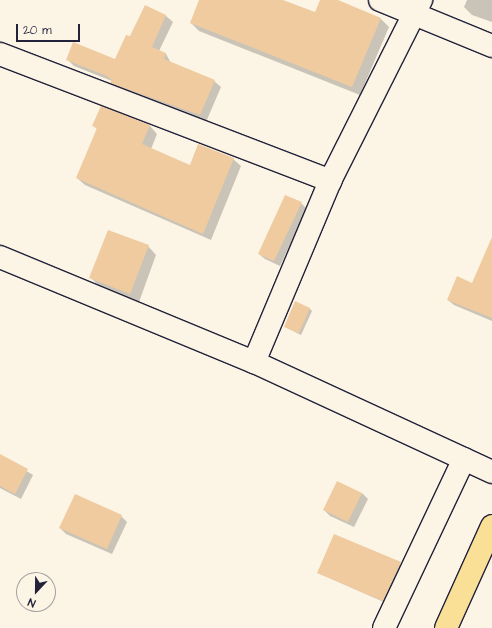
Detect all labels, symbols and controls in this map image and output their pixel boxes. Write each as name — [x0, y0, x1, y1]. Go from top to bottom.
scale bar — [18, 16, 82, 42]
text: 20 m — [23, 22, 52, 39]
north arrow — [16, 572, 56, 612]
text: N — [26, 594, 38, 611]

